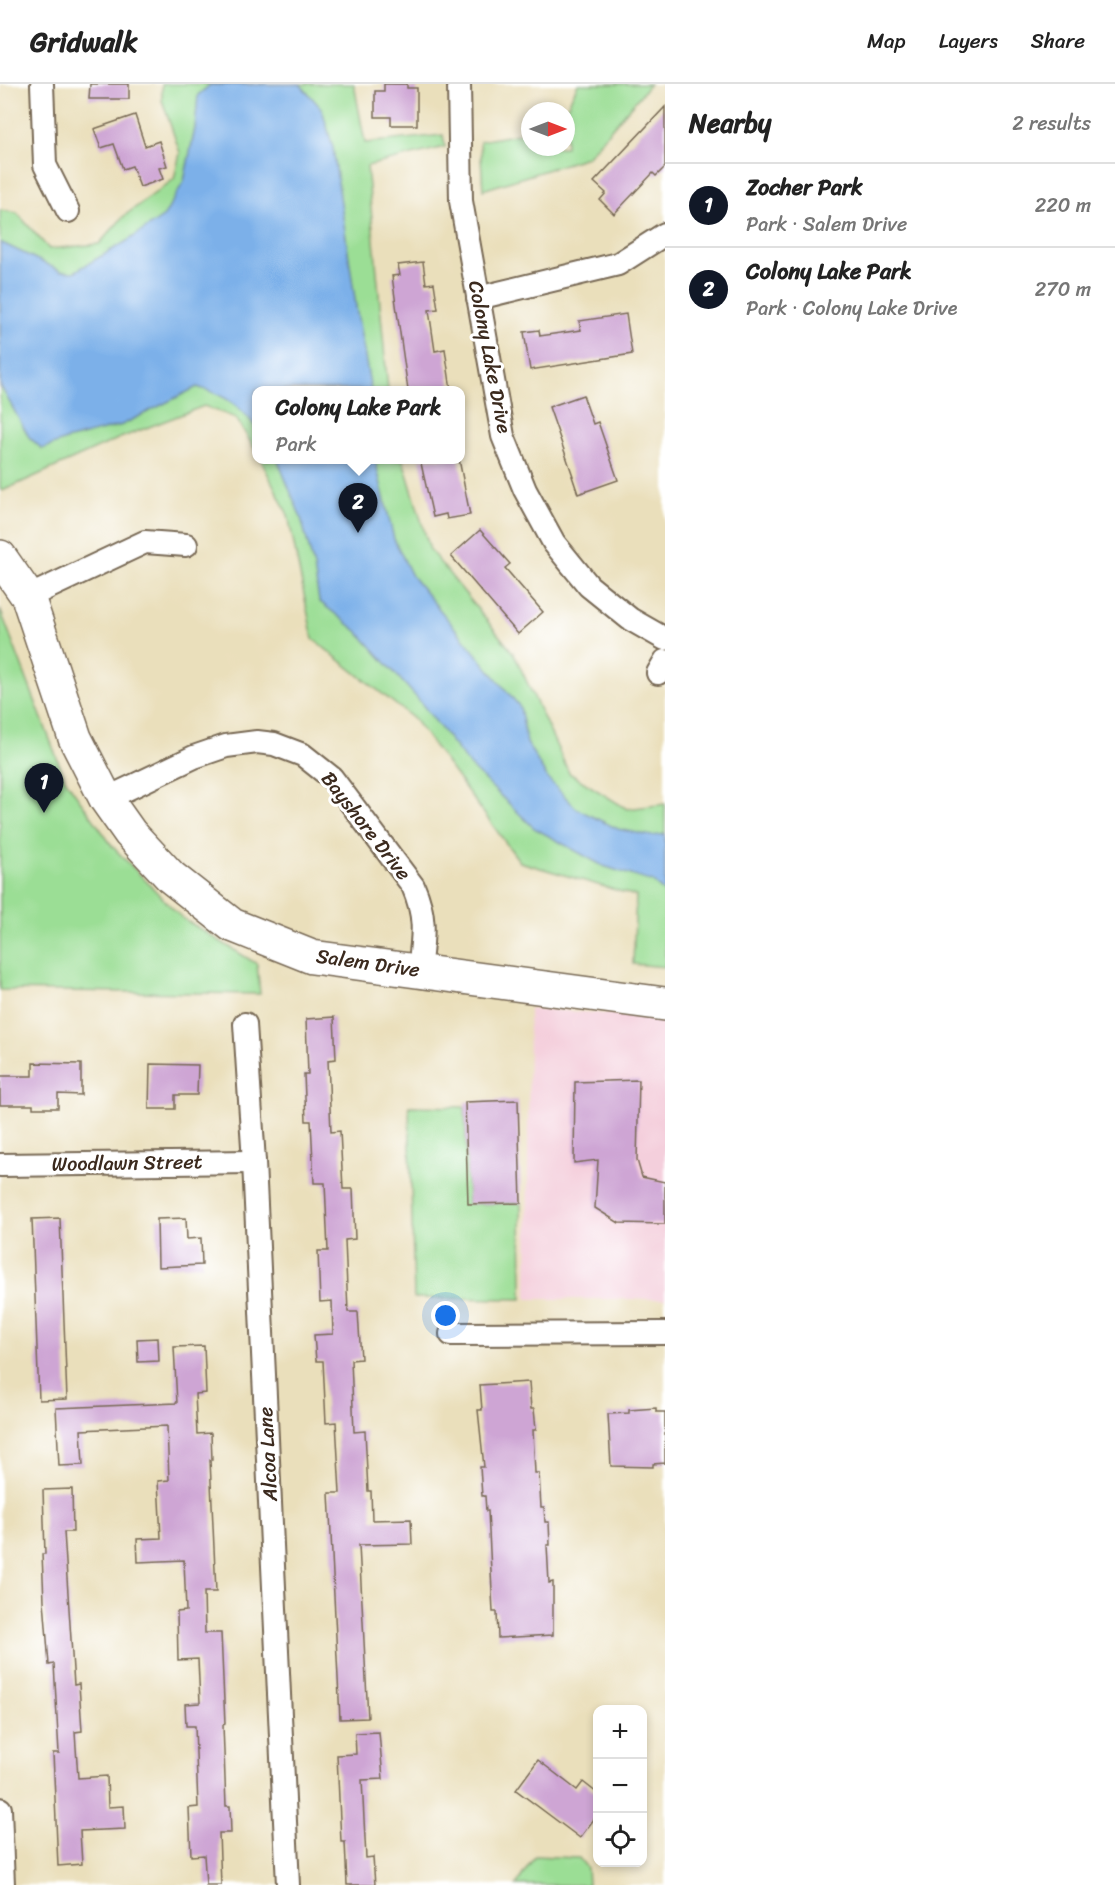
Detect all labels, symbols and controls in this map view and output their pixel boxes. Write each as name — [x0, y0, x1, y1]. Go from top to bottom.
text: Gridwalk — [30, 17, 138, 66]
text: Map — [867, 22, 906, 60]
text: Layers — [939, 22, 998, 60]
text: Share — [1031, 22, 1085, 60]
text: Nearby — [689, 100, 771, 146]
north arrow — [521, 102, 575, 156]
text: 2 results — [1012, 106, 1091, 141]
text: Zocher Park — [746, 168, 863, 207]
text: 1 — [704, 188, 713, 223]
text: 220 m — [1035, 188, 1091, 223]
text: Park · Salem Drive — [746, 207, 907, 242]
text: Colony Lake Park — [746, 252, 912, 291]
text: 2 — [703, 272, 714, 307]
text: 270 m — [1035, 272, 1091, 307]
street label: Colony Lake Drive — [458, 278, 522, 437]
text: Park · Colony Lake Drive — [746, 291, 957, 326]
popup — [252, 386, 465, 464]
text: Colony Lake Park — [276, 388, 441, 427]
text: Park — [276, 427, 317, 462]
pin: 2 — [338, 484, 378, 533]
pin: 1 — [24, 764, 63, 813]
street label: Bayshore Drive — [312, 764, 420, 888]
street label: Salem Drive — [314, 938, 422, 988]
street label: Woodlawn Street — [51, 1144, 203, 1182]
your location — [431, 1301, 460, 1330]
street label: Alcoa Lane — [248, 1406, 288, 1503]
map controls — [593, 1705, 647, 1867]
button: + — [593, 1705, 647, 1759]
button: − — [593, 1759, 647, 1813]
button: locate — [593, 1813, 647, 1867]

